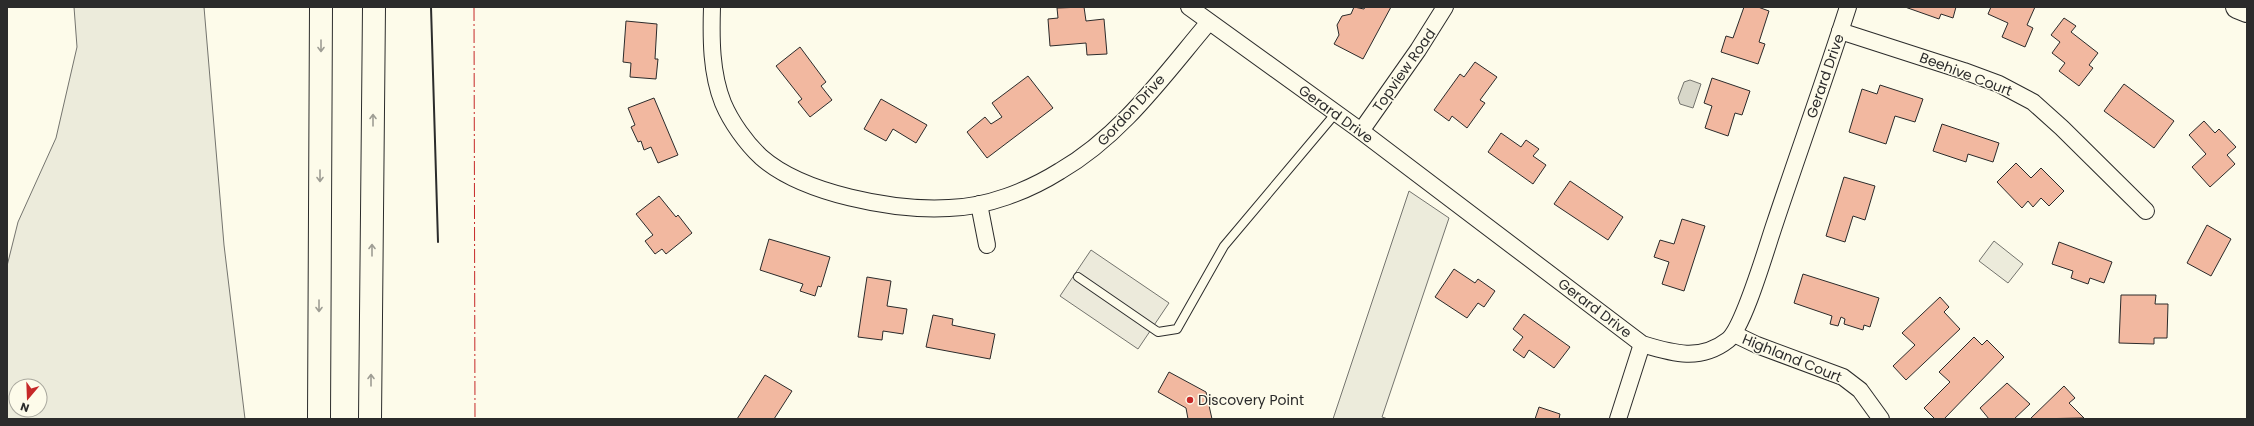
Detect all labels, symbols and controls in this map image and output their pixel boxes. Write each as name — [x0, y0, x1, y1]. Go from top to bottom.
street label: Topview Road — [1368, 24, 1440, 116]
street label: Gerard Drive — [1801, 31, 1849, 121]
one-way arrow — [317, 39, 325, 52]
street label: Beehive Court — [1917, 47, 2015, 101]
street label: Gordon Drive — [1093, 70, 1170, 150]
street label: Gerard Drive — [1295, 80, 1378, 148]
one-way arrow — [369, 114, 377, 127]
one-way arrow — [316, 169, 324, 182]
one-way arrow — [368, 244, 376, 257]
street label: Gerard Drive — [1554, 274, 1636, 343]
one-way arrow — [315, 299, 323, 312]
street label: Highland Court — [1739, 329, 1845, 387]
one-way arrow — [367, 374, 375, 387]
north arrow — [8, 378, 48, 418]
place label: Discovery Point — [1198, 390, 1304, 410]
marker: Discovery Point — [1185, 395, 1195, 405]
text: N — [18, 399, 31, 416]

